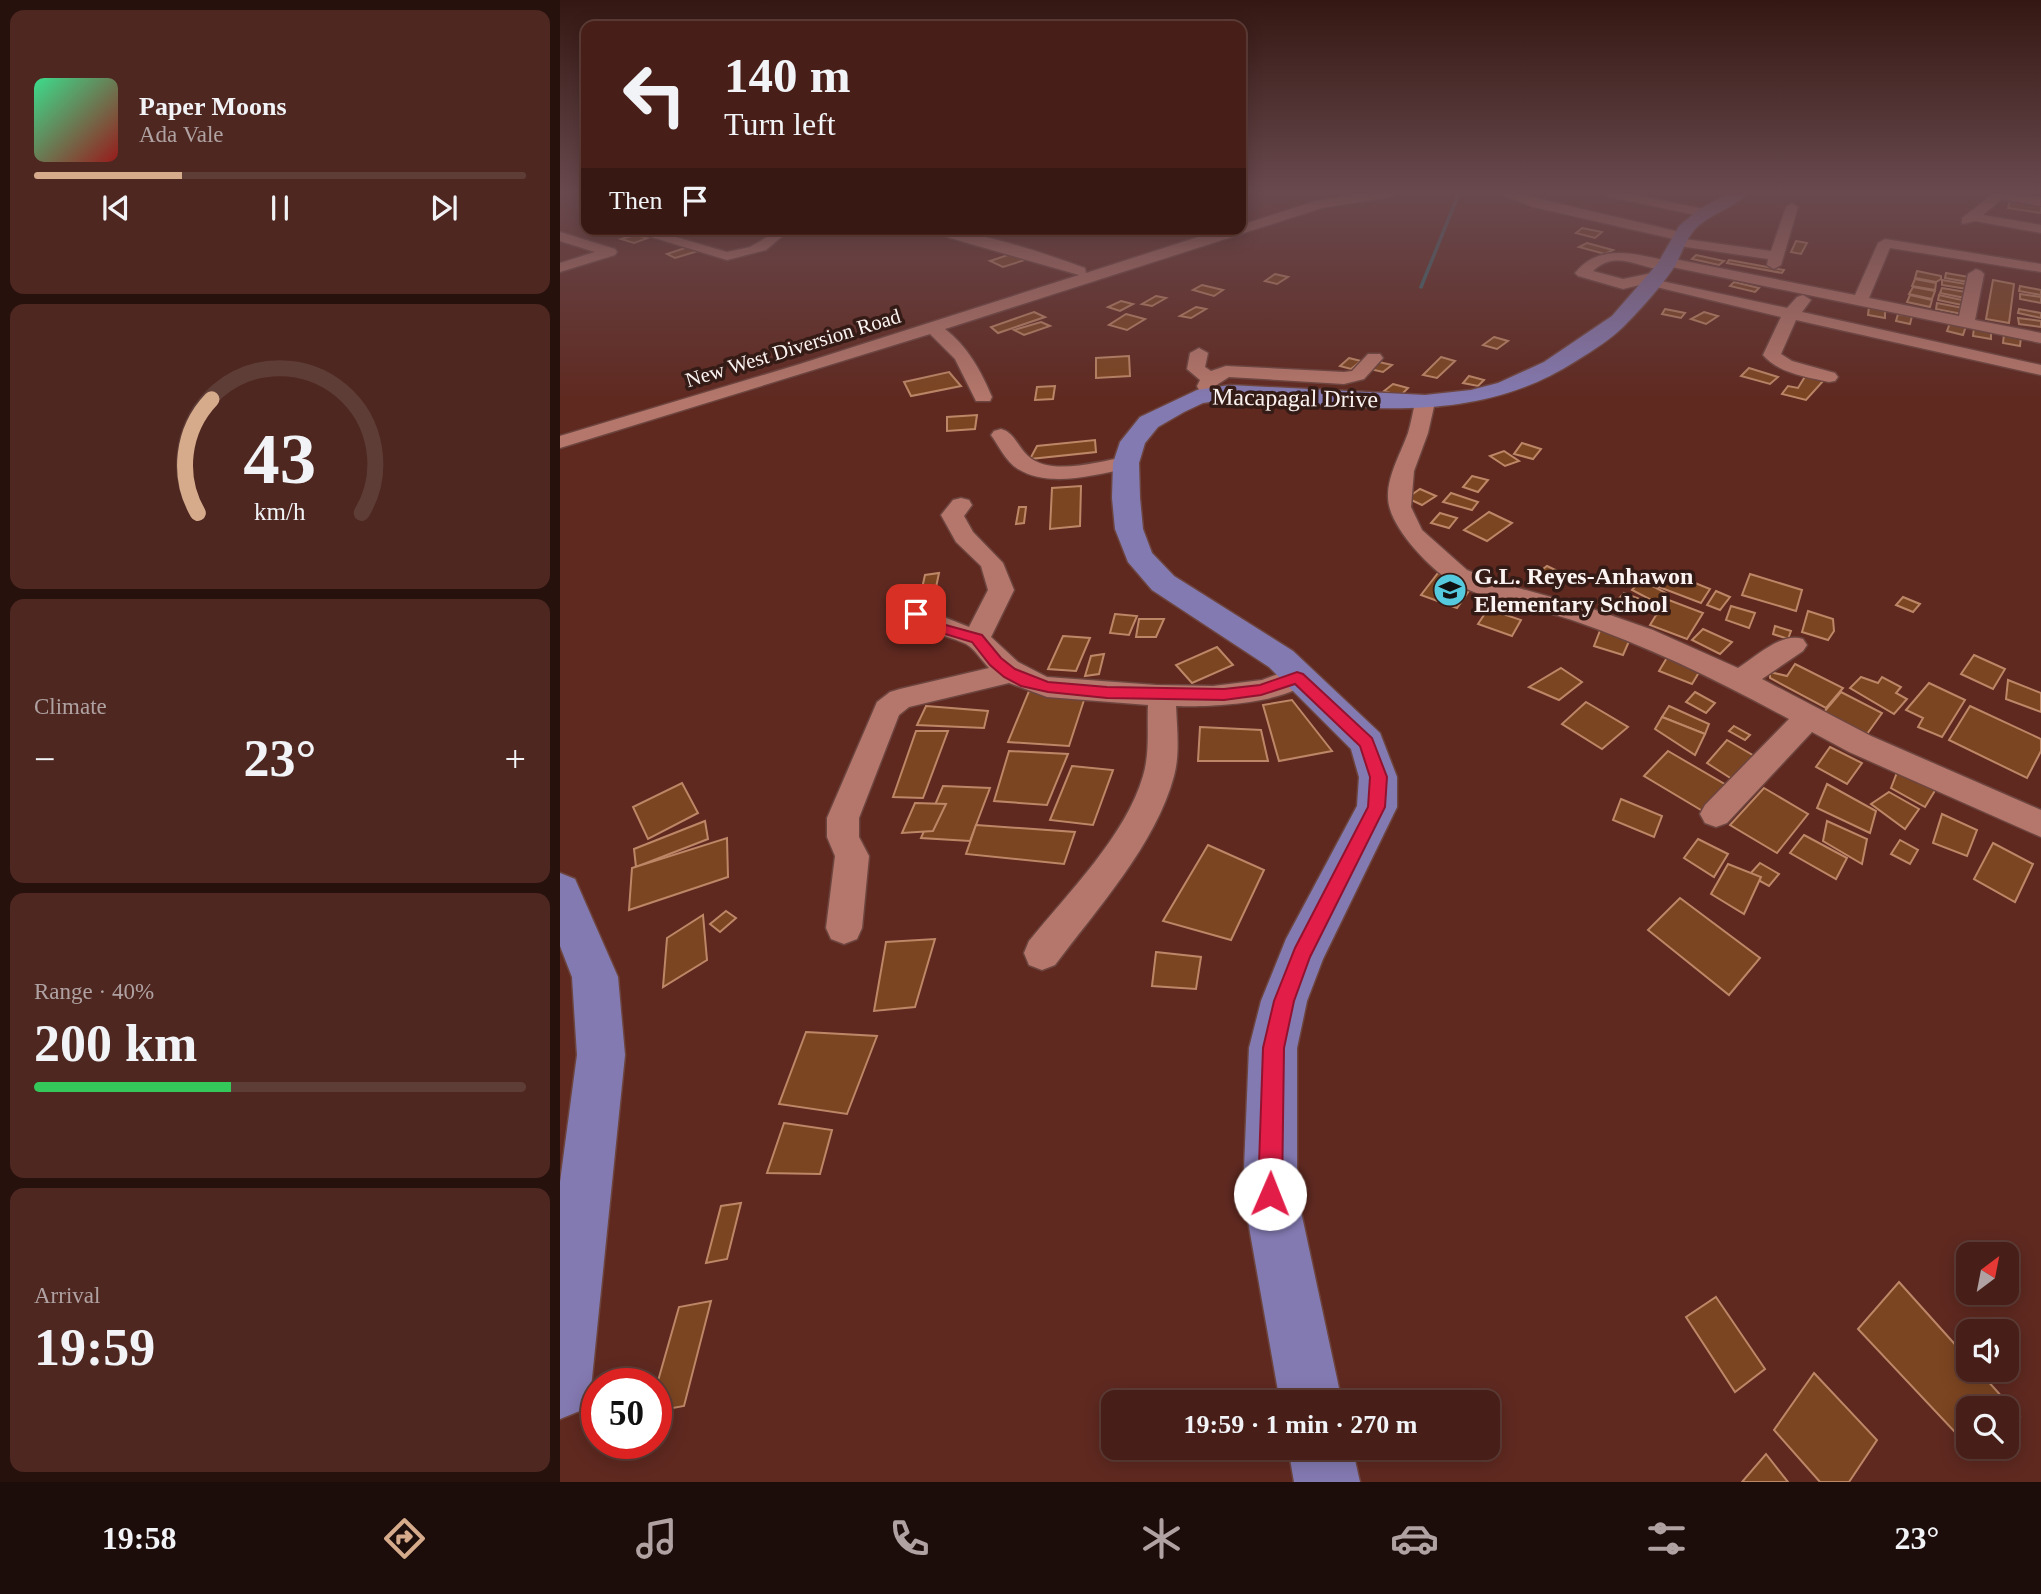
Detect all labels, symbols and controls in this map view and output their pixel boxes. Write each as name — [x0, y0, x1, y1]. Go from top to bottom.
text: 140 m — [724, 48, 851, 103]
icon: left — [609, 49, 700, 140]
text: Paper Moons — [139, 92, 287, 121]
text: Turn left — [724, 106, 836, 142]
text: Ada Vale — [139, 122, 224, 147]
icon: arrive — [676, 182, 714, 220]
text: Then — [609, 186, 662, 215]
icon: previous — [97, 189, 135, 227]
icon: pause — [261, 189, 299, 227]
icon: next — [425, 189, 463, 227]
street label: New West Diversion Road — [683, 304, 904, 392]
street label: Macapagal Drive — [1212, 384, 1378, 412]
text: 43 — [244, 418, 316, 499]
text: km/h — [254, 497, 306, 524]
place label: G.L. Reyes-Anhawon Elementary School — [1474, 563, 1693, 617]
school or university icon: G.L. Reyes-Anhawon Elementary School — [1431, 571, 1469, 609]
pin — [886, 584, 946, 644]
icon: arrive — [897, 595, 935, 633]
text: Climate — [34, 694, 107, 719]
text: 23° — [244, 730, 316, 787]
text: − — [34, 738, 55, 780]
text: + — [505, 738, 526, 780]
text: Range · 40% — [34, 979, 154, 1004]
text: 200 km — [34, 1015, 197, 1072]
position arrow — [1233, 1157, 1307, 1231]
north arrow — [1956, 1242, 2020, 1306]
map controls — [1956, 1242, 2019, 1459]
text: Arrival — [34, 1283, 100, 1308]
text: 19:59 — [34, 1319, 155, 1376]
button: sound — [1956, 1319, 2019, 1382]
speed limit sign: 50 — [581, 1368, 672, 1459]
button: search — [1956, 1396, 2019, 1459]
text: 19:59 · 1 min · 270 m — [1184, 1410, 1418, 1439]
icon: directions — [380, 1514, 429, 1563]
icon: music — [632, 1514, 681, 1563]
icon: phone — [885, 1514, 934, 1563]
icon: climate — [1137, 1514, 1186, 1563]
icon: car — [1390, 1514, 1439, 1563]
icon: filters — [1642, 1514, 1691, 1563]
text: 19:58 — [102, 1520, 176, 1556]
text: 23° — [1894, 1520, 1939, 1556]

